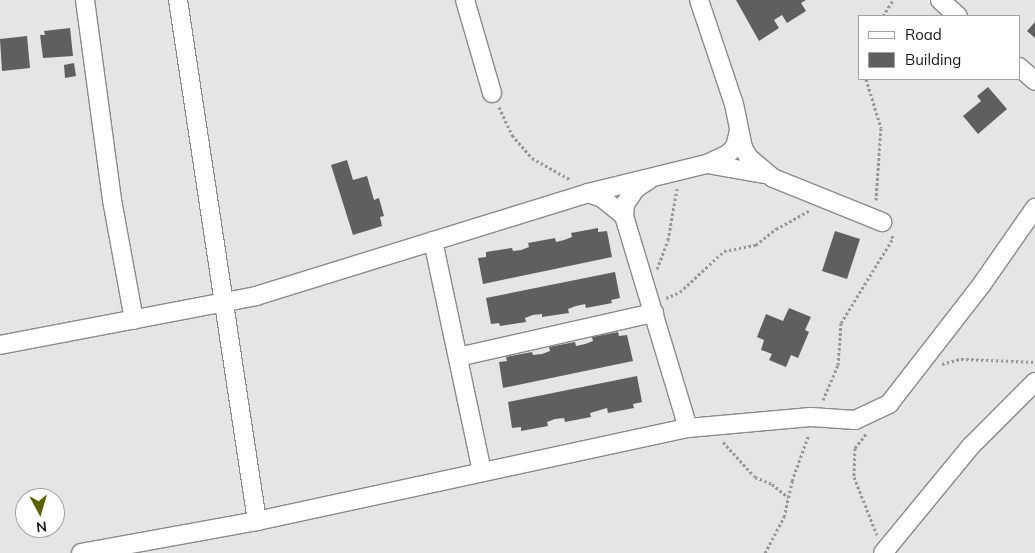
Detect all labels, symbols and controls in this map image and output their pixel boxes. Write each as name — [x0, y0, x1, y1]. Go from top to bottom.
legend — [858, 15, 1020, 80]
text: Road — [905, 25, 942, 44]
text: Building — [905, 50, 961, 69]
north arrow — [15, 488, 65, 538]
text: N — [35, 517, 48, 536]

